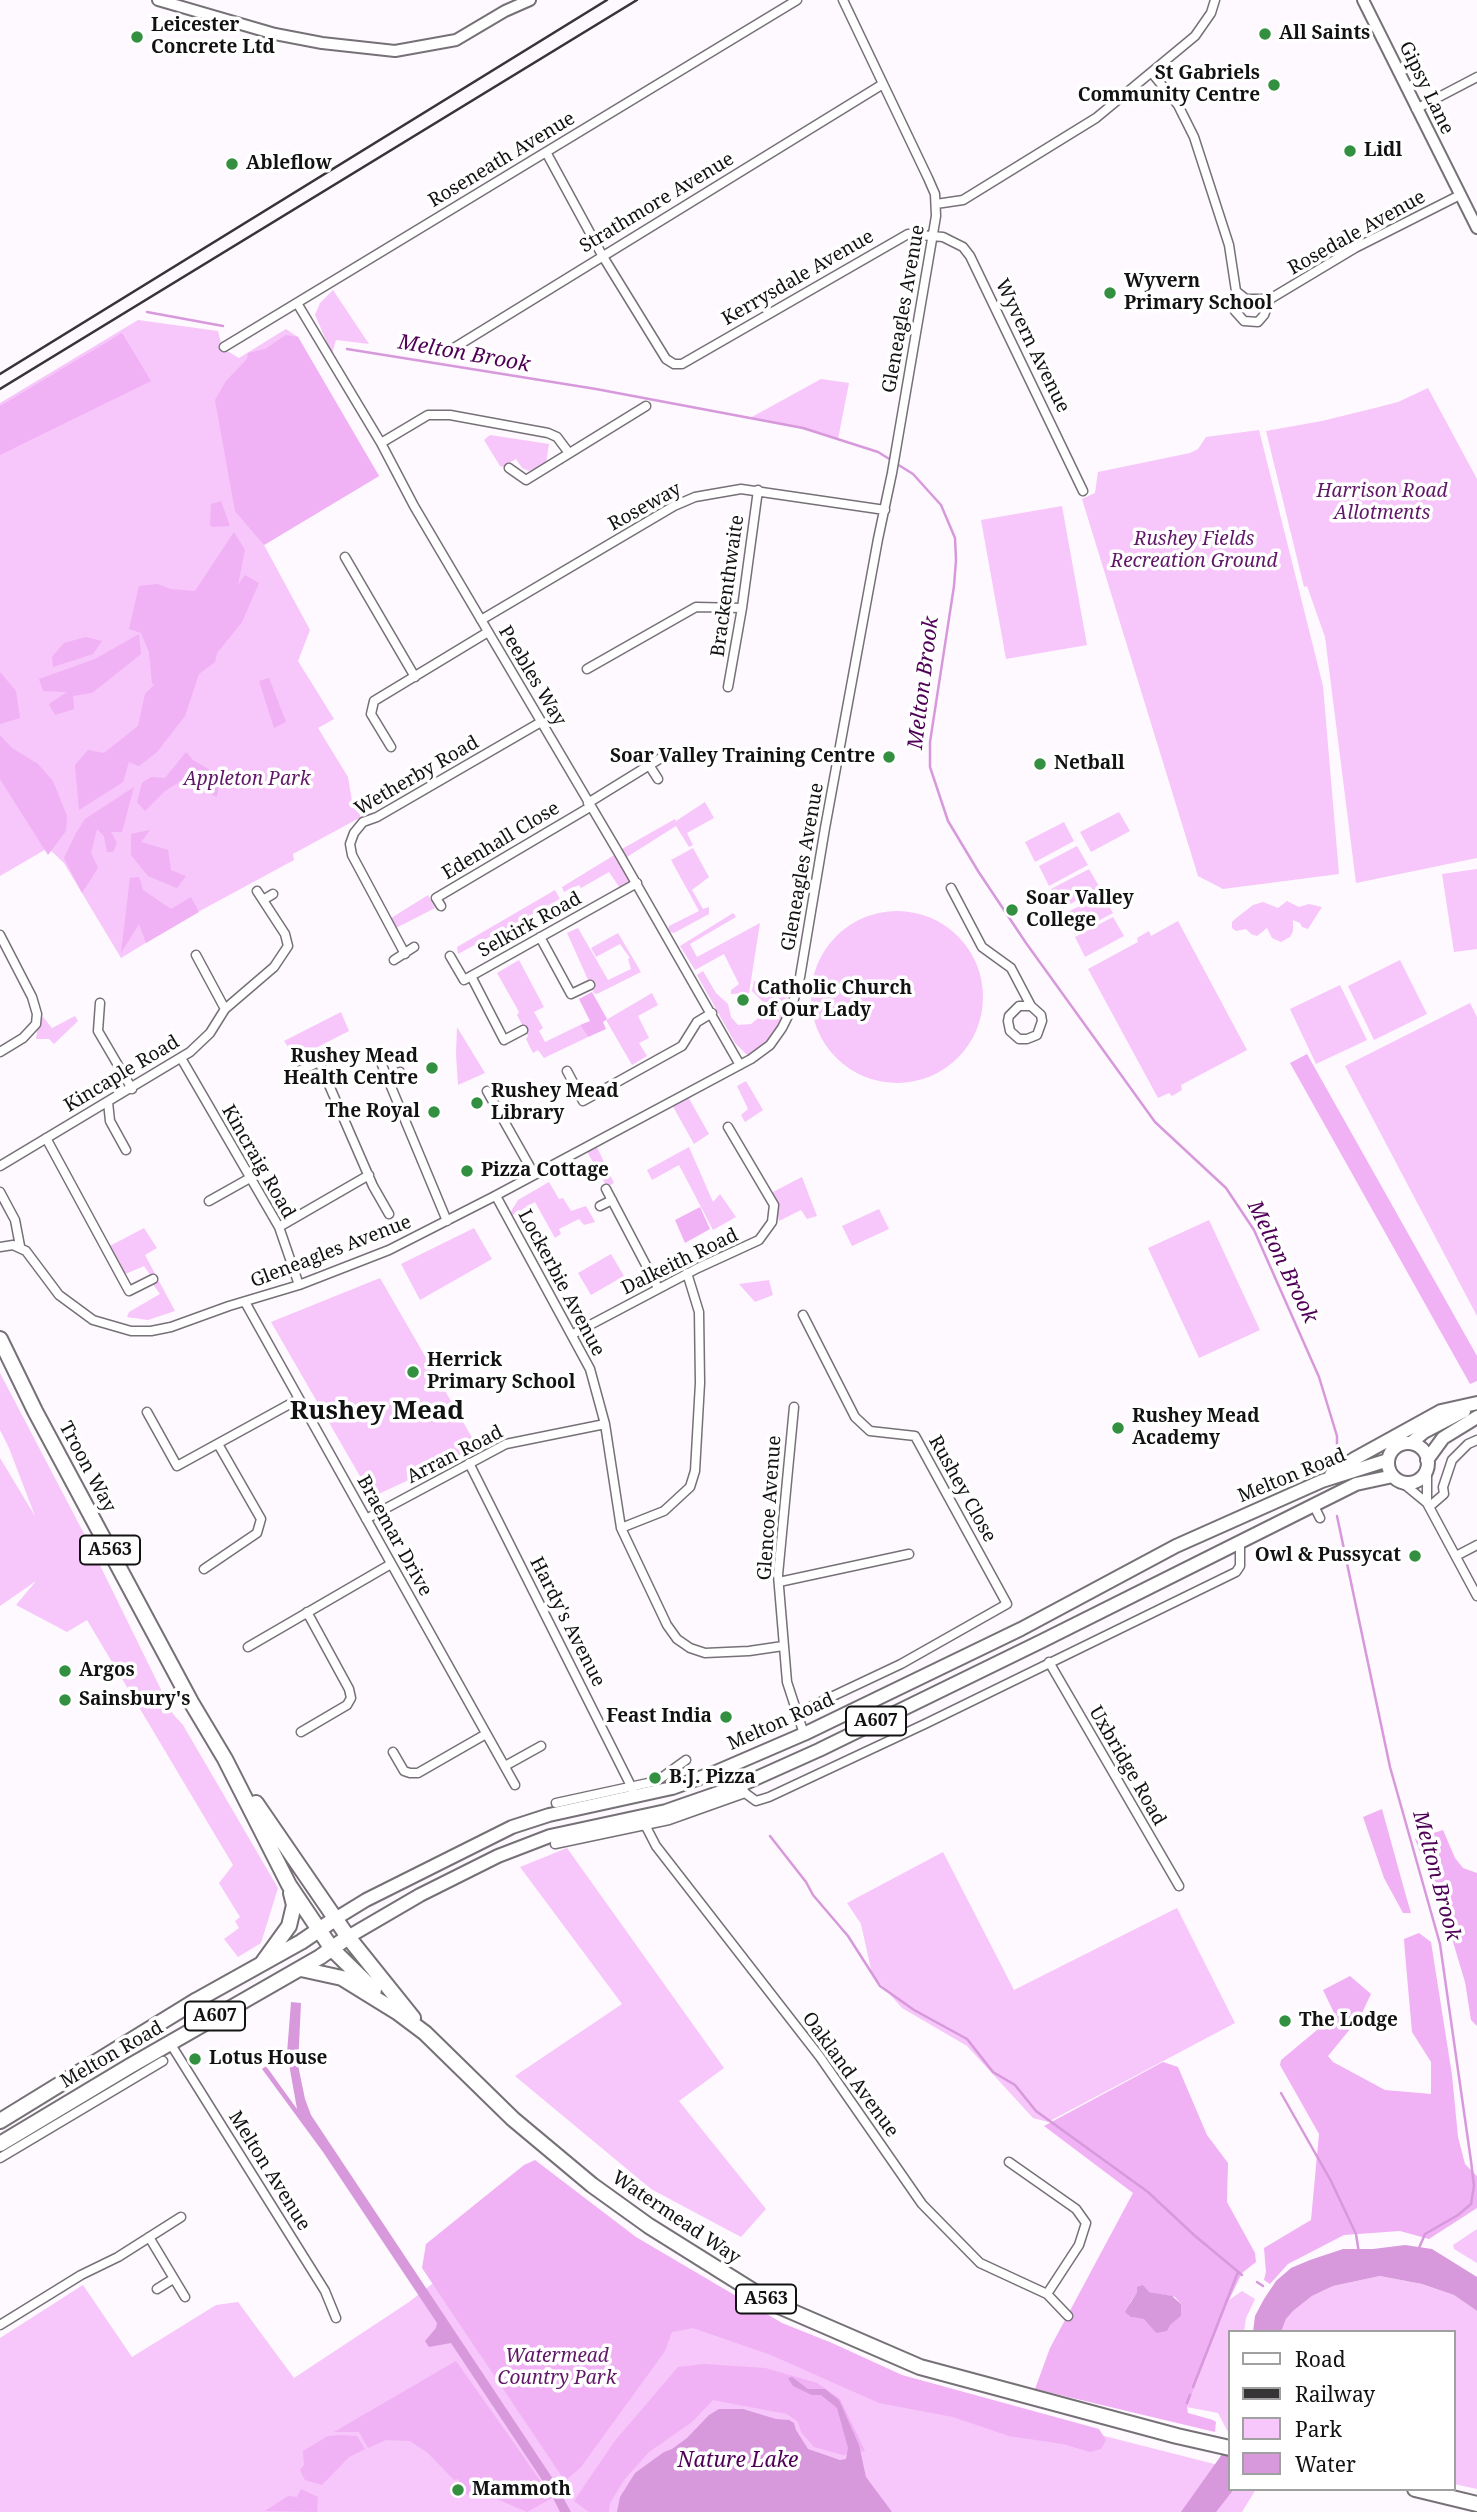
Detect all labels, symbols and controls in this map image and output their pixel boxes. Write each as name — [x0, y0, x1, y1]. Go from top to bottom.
place label: Leicester Concrete Ltd — [151, 15, 275, 59]
place label: All Saints — [1279, 23, 1370, 45]
marker: All Saints — [1257, 26, 1273, 42]
marker: Leicester Concrete Ltd — [129, 29, 145, 45]
street label: Gipsy Lane — [1394, 38, 1458, 138]
place label: St Gabriels Community Centre — [1078, 63, 1260, 107]
marker: St Gabriels Community Centre — [1266, 77, 1282, 93]
street label: Roseneath Avenue — [425, 107, 579, 213]
place label: Lidl — [1364, 140, 1402, 162]
marker: Lidl — [1342, 143, 1358, 159]
street label: Strathmore Avenue — [576, 148, 738, 258]
place label: Ableflow — [246, 153, 332, 175]
marker: Ableflow — [224, 156, 240, 172]
street label: Rosedale Avenue — [1284, 186, 1430, 280]
street label: Gleneagles Avenue — [878, 223, 930, 395]
street label: Kerrysdale Avenue — [718, 225, 878, 331]
place label: Wyvern Primary School — [1124, 271, 1272, 315]
street label: Wyvern Avenue — [990, 275, 1074, 417]
marker: Wyvern Primary School — [1102, 285, 1118, 301]
water label: Melton Brook — [396, 330, 532, 378]
street label: Roseway — [605, 478, 685, 536]
park label: Harrison Road Allotments — [1316, 481, 1448, 525]
street label: Brackenthwaite — [707, 514, 749, 658]
park label: Rushey Fields Recreation Ground — [1111, 529, 1277, 573]
water label: Melton Brook — [903, 615, 945, 751]
street label: Peebles Way — [493, 622, 571, 730]
street label: Wetherby Road — [351, 731, 483, 821]
place label: Soar Valley Training Centre — [610, 746, 875, 768]
marker: Soar Valley Training Centre — [881, 749, 897, 765]
place label: Netball — [1054, 753, 1125, 775]
marker: Netball — [1032, 756, 1048, 772]
park label: Appleton Park — [183, 769, 311, 791]
street label: Gleneagles Avenue — [777, 781, 829, 953]
street label: Edenhall Close — [438, 797, 564, 885]
street label: Selkirk Road — [474, 887, 586, 963]
place label: Soar Valley College — [1026, 888, 1134, 932]
marker: Soar Valley College — [1004, 902, 1020, 918]
place label: Catholic Church of Our Lady — [757, 978, 912, 1022]
marker: Catholic Church of Our Lady — [735, 992, 751, 1008]
street label: Kincaple Road — [60, 1031, 184, 1117]
place label: Rushey Mead Health Centre — [283, 1046, 418, 1090]
marker: Rushey Mead Health Centre — [424, 1060, 440, 1076]
place label: Rushey Mead Library — [491, 1081, 619, 1125]
marker: Rushey Mead Library — [469, 1095, 485, 1111]
street label: Kincraig Road — [216, 1101, 300, 1223]
place label: The Royal — [325, 1101, 420, 1123]
marker: The Royal — [426, 1104, 442, 1120]
place label: Pizza Cottage — [481, 1160, 609, 1182]
marker: Pizza Cottage — [459, 1163, 475, 1179]
water label: Melton Brook — [1241, 1197, 1323, 1327]
street label: Lockerbie Avenue — [513, 1206, 609, 1360]
street label: Gleneagles Avenue — [247, 1211, 415, 1293]
street label: Dalkeith Road — [618, 1224, 742, 1300]
place label: Herrick Primary School — [427, 1350, 575, 1394]
marker: Herrick Primary School — [405, 1364, 421, 1380]
district label: Rushey Mead — [290, 1396, 464, 1428]
place label: Rushey Mead Academy — [1132, 1406, 1260, 1450]
street label: Troon Way — [54, 1418, 120, 1516]
marker: Rushey Mead Academy — [1110, 1420, 1126, 1436]
street label: Arran Road — [403, 1421, 507, 1489]
street label: Rushey Close — [923, 1432, 1001, 1546]
street label: Glencoe Avenue — [754, 1435, 786, 1581]
street label: Melton Road — [1235, 1444, 1349, 1508]
street label: Braemar Drive — [351, 1472, 437, 1600]
road number: A563 — [80, 1535, 140, 1564]
place label: Owl & Pussycat — [1255, 1545, 1401, 1567]
marker: Owl & Pussycat — [1407, 1548, 1423, 1564]
street label: Hardy's Avenue — [524, 1553, 610, 1691]
place label: Argos — [79, 1660, 135, 1682]
marker: Argos — [57, 1663, 73, 1679]
street label: Melton Road — [724, 1688, 838, 1756]
place label: Sainsbury's — [79, 1689, 190, 1711]
marker: Sainsbury's — [57, 1692, 73, 1708]
street label: Uxbridge Road — [1084, 1702, 1170, 1830]
place label: Feast India — [606, 1706, 712, 1728]
road number: A607 — [846, 1706, 906, 1736]
marker: Feast India — [718, 1709, 734, 1725]
place label: B.J. Pizza — [669, 1767, 756, 1789]
marker: B.J. Pizza — [647, 1770, 663, 1786]
water label: Melton Brook — [1407, 1808, 1465, 1944]
road number: A607 — [185, 2002, 245, 2030]
street label: Oakland Avenue — [797, 2008, 903, 2142]
place label: The Lodge — [1299, 2010, 1398, 2032]
marker: The Lodge — [1277, 2013, 1293, 2029]
street label: Melton Road — [57, 2016, 167, 2094]
place label: Lotus House — [209, 2048, 327, 2070]
marker: Lotus House — [187, 2051, 203, 2067]
street label: Melton Avenue — [223, 2107, 315, 2235]
street label: Watermead Way — [607, 2167, 745, 2269]
road number: A563 — [736, 2284, 796, 2314]
legend — [1228, 2330, 1456, 2491]
text: Road — [1295, 2345, 1346, 2373]
park label: Watermead Country Park — [498, 2346, 616, 2390]
text: Railway — [1295, 2380, 1375, 2408]
text: Park — [1295, 2415, 1342, 2443]
water label: Nature Lake — [678, 2448, 798, 2474]
text: Water — [1295, 2450, 1356, 2478]
place label: Mammoth — [472, 2479, 571, 2501]
marker: Mammoth — [450, 2482, 466, 2498]

